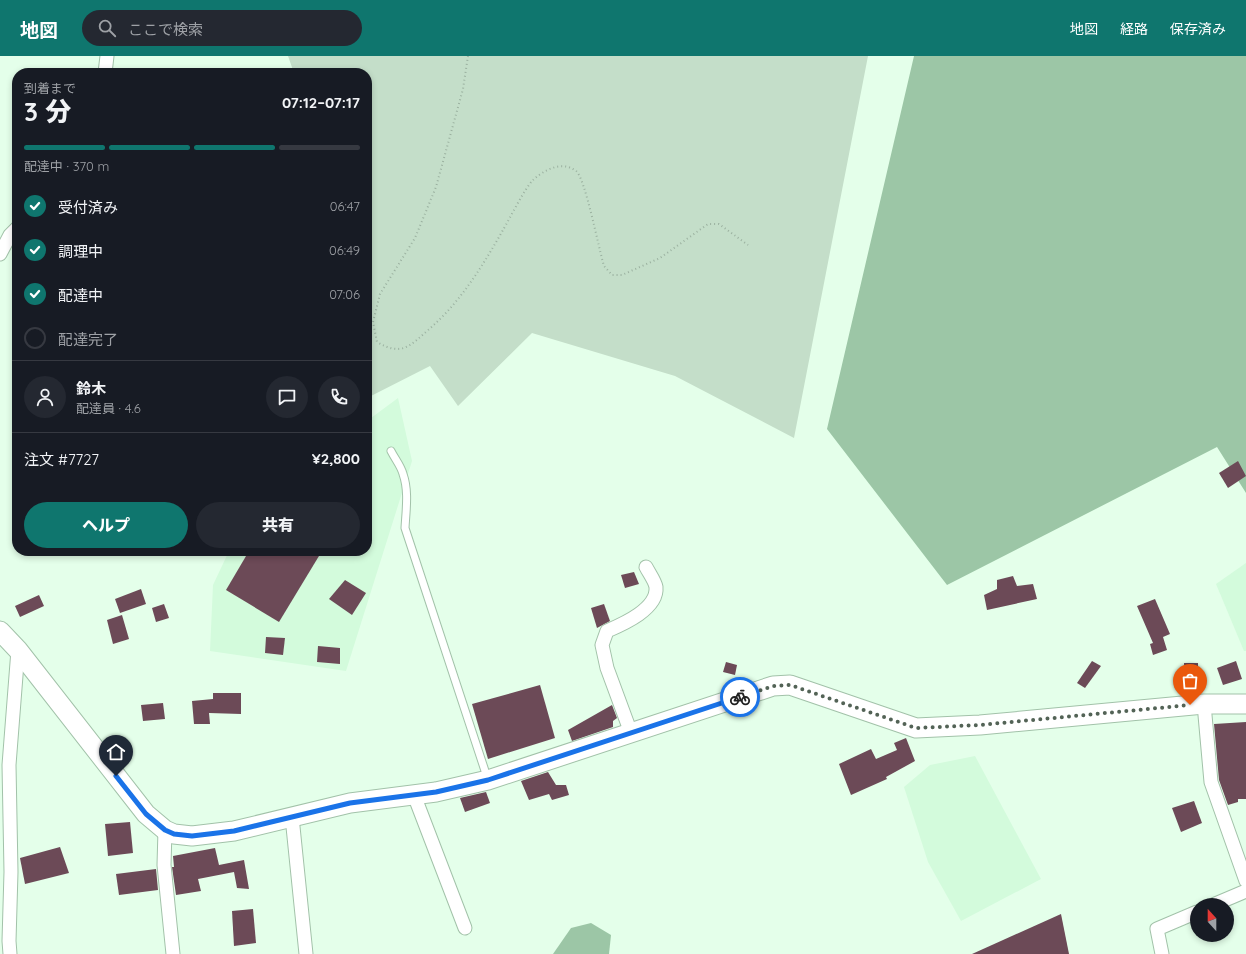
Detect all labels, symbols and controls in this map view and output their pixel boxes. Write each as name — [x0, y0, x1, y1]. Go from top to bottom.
search box — [82, 10, 362, 46]
icon: search — [96, 17, 118, 39]
text: 地図 — [20, 18, 58, 42]
text: ここで検索 — [128, 20, 203, 39]
text: 地図 — [1070, 20, 1098, 38]
text: 経路 — [1120, 20, 1148, 38]
text: 保存済み — [1170, 20, 1226, 38]
text: 到着まで — [24, 80, 76, 96]
text: 07:12–07:17 — [282, 93, 360, 112]
text: 3 分 — [24, 95, 71, 128]
text: 配達中 · 370 m — [24, 158, 109, 174]
icon: check — [24, 195, 46, 217]
text: 受付済み — [58, 198, 118, 217]
text: 06:47 — [330, 198, 360, 214]
icon: check — [24, 239, 46, 261]
text: 調理中 — [58, 242, 103, 261]
text: 06:49 — [329, 242, 360, 258]
icon: check — [24, 283, 46, 305]
text: 配達中 — [58, 286, 103, 305]
text: 07:06 — [329, 286, 360, 302]
text: 配達完了 — [58, 330, 118, 349]
button: person — [24, 376, 66, 418]
button: chat — [266, 376, 308, 418]
button: phone — [318, 376, 360, 418]
text: 鈴木 — [76, 379, 106, 398]
text: 配達員 · 4.6 — [76, 400, 141, 416]
text: ¥2,800 — [312, 449, 360, 468]
text: 注文 #7727 — [24, 450, 99, 469]
button: ヘルプ — [24, 502, 188, 548]
button: 共有 — [196, 502, 360, 548]
pin — [1173, 664, 1207, 705]
icon: bag — [1179, 670, 1201, 692]
courier — [720, 677, 760, 717]
icon: bike — [729, 686, 751, 708]
pin — [99, 735, 133, 776]
icon: home — [105, 741, 127, 763]
north arrow — [1190, 898, 1234, 942]
map controls — [1190, 898, 1234, 942]

